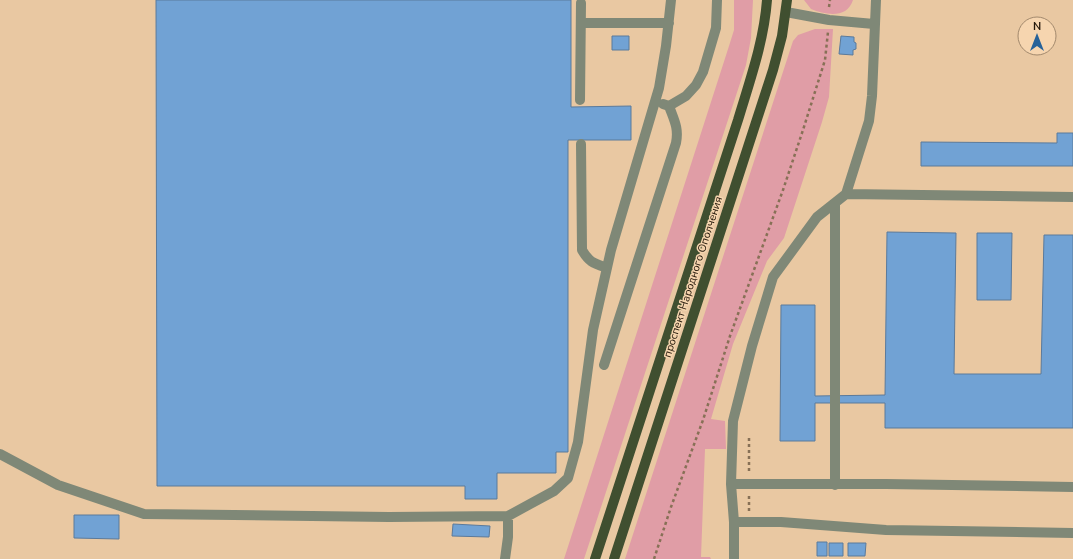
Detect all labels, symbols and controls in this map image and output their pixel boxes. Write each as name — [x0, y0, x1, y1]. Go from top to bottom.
north arrow — [1017, 16, 1057, 56]
text: N — [1033, 19, 1041, 34]
street label: проспект Народного Ополчения — [660, 195, 726, 359]

